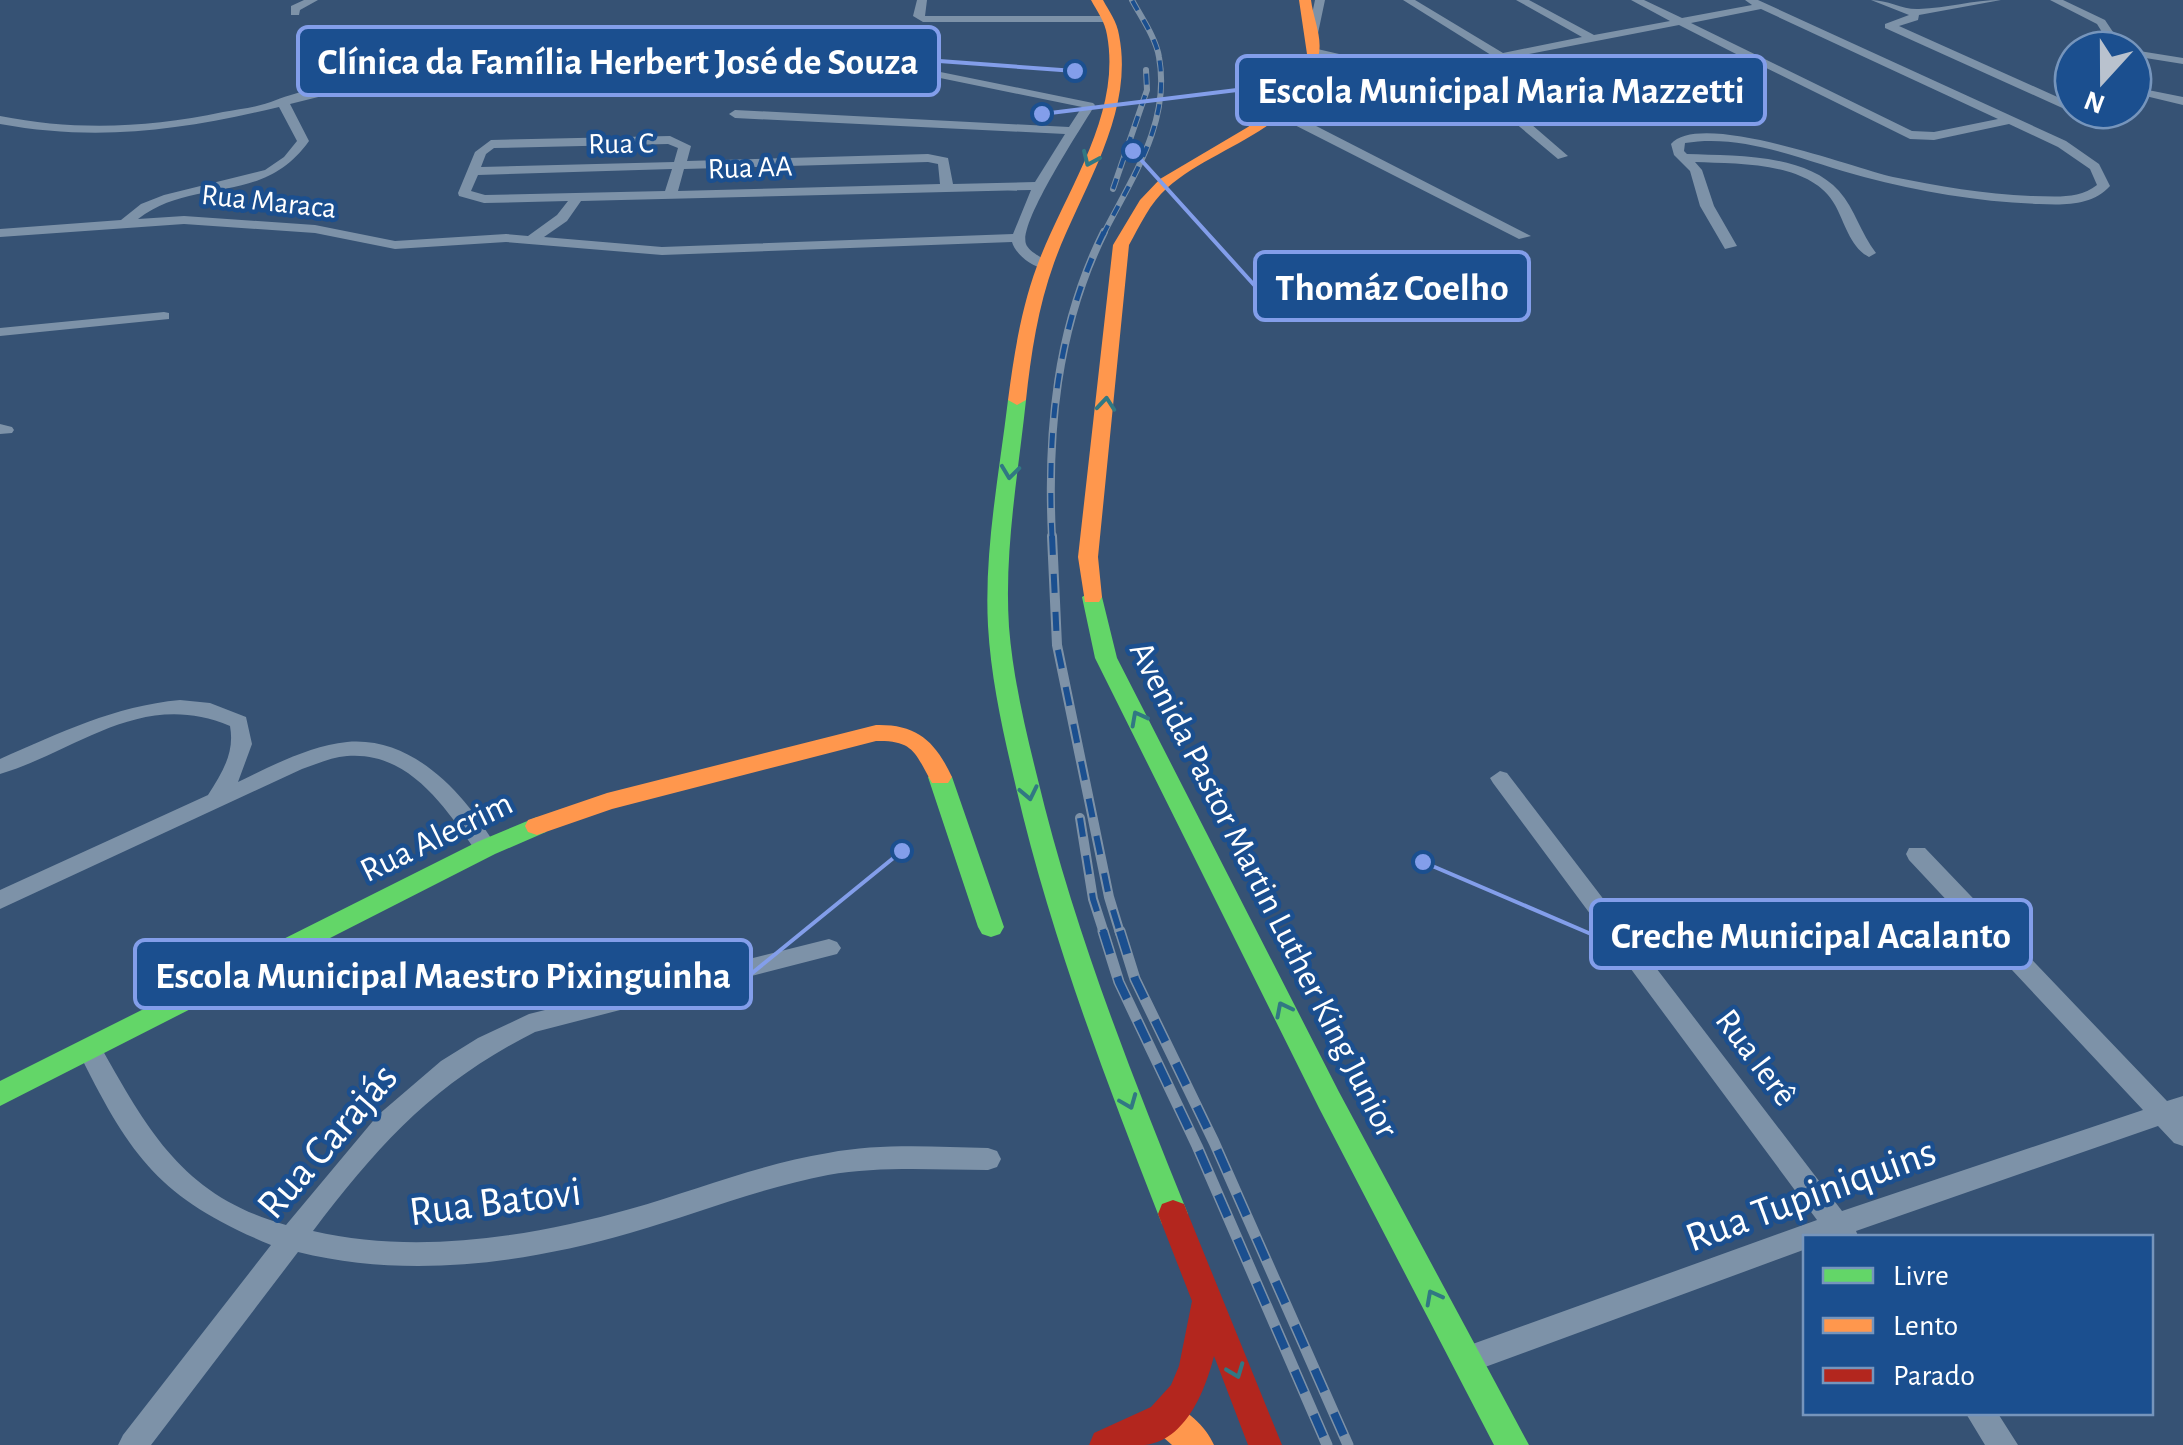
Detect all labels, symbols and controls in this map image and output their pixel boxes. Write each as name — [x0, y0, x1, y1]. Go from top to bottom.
callout: Clínica da Família Herbert José de Souza — [298, 27, 939, 95]
north arrow — [2053, 30, 2153, 130]
text: Clínica da Família Herbert José de Souza — [317, 44, 919, 82]
callout: Escola Municipal Maria Mazzetti — [1237, 56, 1765, 124]
text: Escola Municipal Maria Mazzetti — [1257, 73, 1745, 111]
text: N — [2081, 85, 2109, 118]
street label: Rua C — [588, 128, 654, 160]
one-way arrow — [1082, 149, 1102, 167]
street label: Rua AA — [707, 152, 793, 184]
street label: Rua Maraca — [200, 180, 338, 224]
callout: Thomáz Coelho — [1255, 252, 1529, 320]
text: Thomáz Coelho — [1275, 270, 1509, 308]
one-way arrow — [1095, 396, 1117, 412]
one-way arrow — [1000, 464, 1021, 480]
street label: Avenida Pastor Martin Luther King Junior — [1123, 636, 1405, 1144]
one-way arrow — [1131, 710, 1150, 729]
one-way arrow — [1017, 784, 1038, 801]
street label: Rua Alecrim — [355, 786, 518, 889]
callout: Creche Municipal Acalanto — [1591, 900, 2031, 968]
text: Creche Municipal Acalanto — [1611, 918, 2011, 956]
callout: Escola Municipal Maestro Pixinguinha — [135, 940, 751, 1008]
text: Escola Municipal Maestro Pixinguinha — [155, 958, 731, 996]
one-way arrow — [1276, 1001, 1296, 1019]
street label: Rua Ierê — [1709, 1003, 1803, 1113]
street label: Rua Carajás — [249, 1056, 406, 1227]
one-way arrow — [1117, 1092, 1137, 1110]
street label: Rua Tupiniquins — [1680, 1130, 1941, 1260]
street label: Rua Batovi — [407, 1171, 584, 1233]
legend — [1803, 1235, 2153, 1415]
text: Livre — [1893, 1261, 1949, 1291]
one-way arrow — [1426, 1290, 1445, 1308]
text: Lento — [1893, 1311, 1958, 1341]
one-way arrow — [1224, 1361, 1244, 1379]
text: Parado — [1893, 1361, 1975, 1391]

